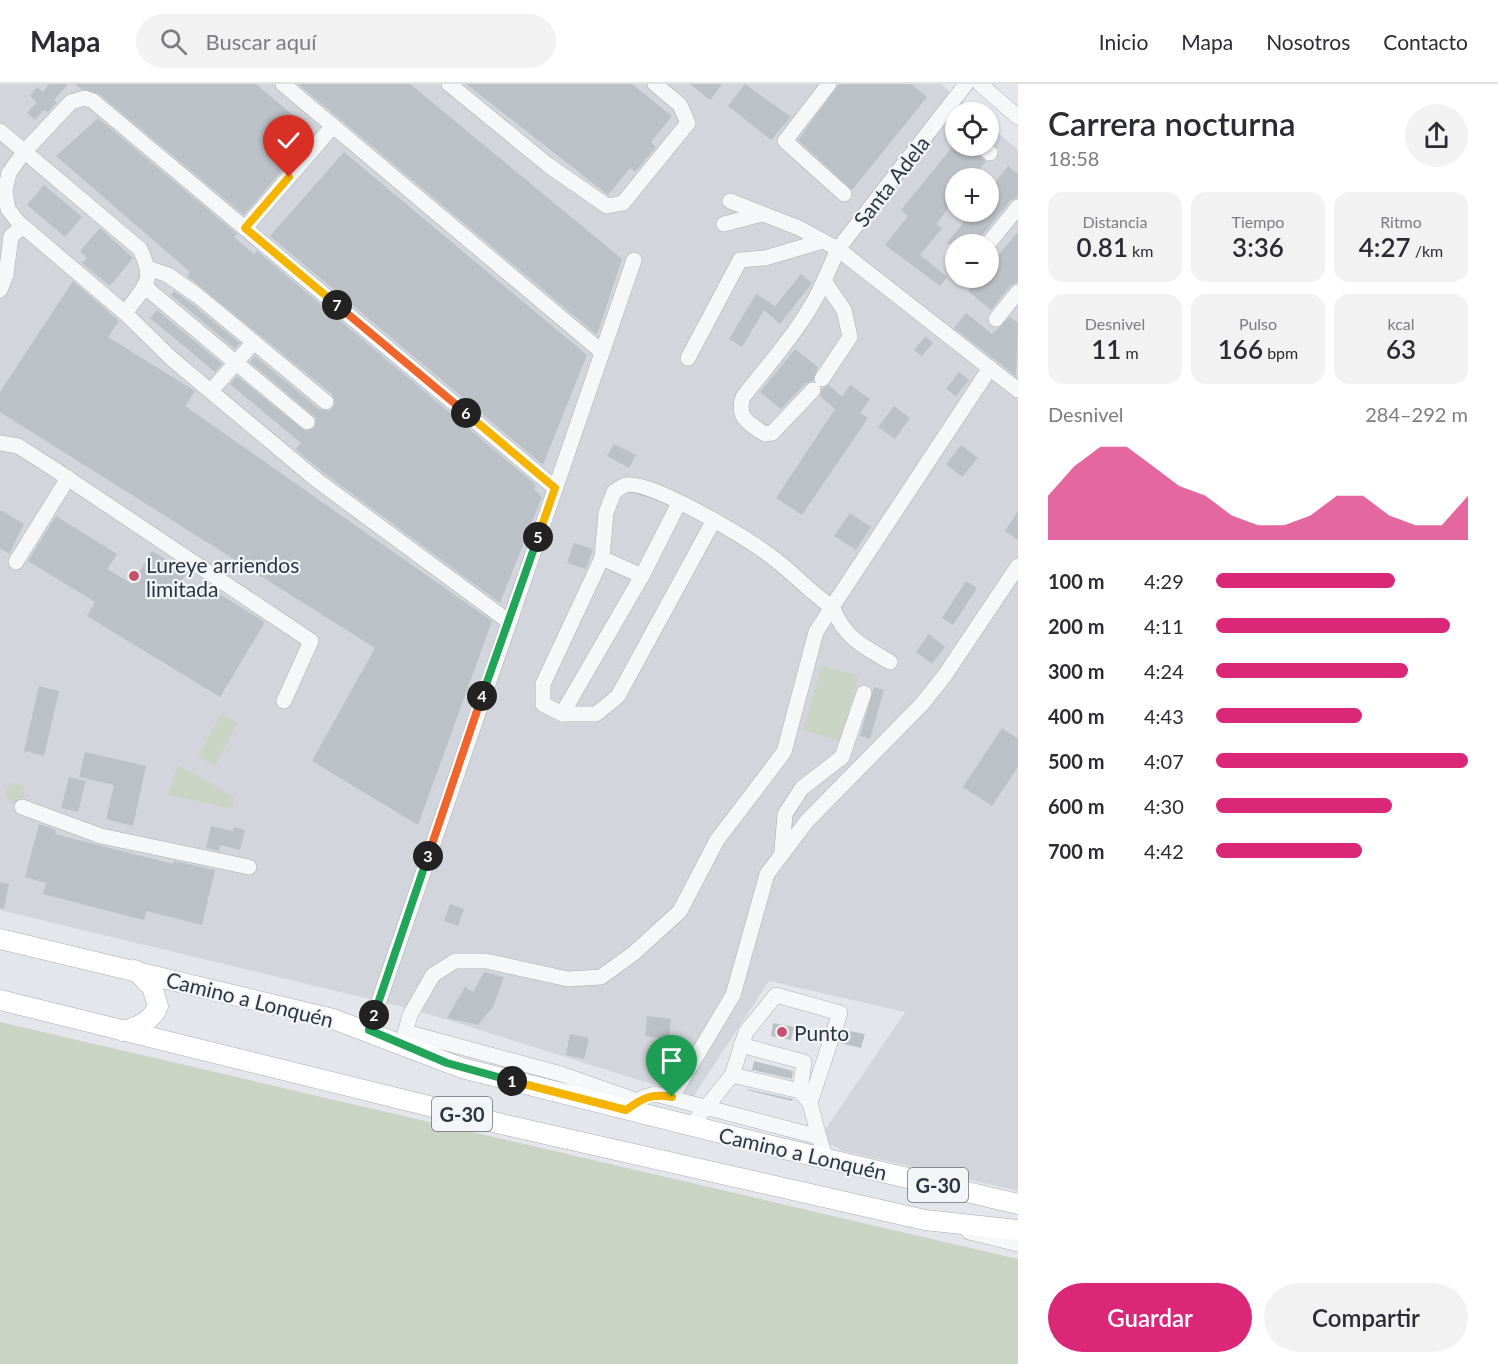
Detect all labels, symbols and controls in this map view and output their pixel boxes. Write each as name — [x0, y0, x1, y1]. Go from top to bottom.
search box — [136, 14, 556, 68]
text: Mapa — [30, 24, 100, 58]
icon: search — [157, 25, 190, 58]
text: Buscar aquí — [205, 28, 317, 55]
text: Inicio — [1099, 29, 1148, 54]
text: Mapa — [1181, 29, 1233, 54]
text: Nosotros — [1266, 29, 1350, 54]
text: Contacto — [1383, 29, 1468, 54]
map controls — [945, 102, 999, 288]
button: locate — [945, 102, 999, 156]
text: Carrera nocturna — [1048, 103, 1296, 143]
button: share — [1405, 104, 1468, 167]
pin — [263, 115, 314, 177]
icon: check — [272, 124, 305, 157]
street label: Santa Adela — [848, 131, 934, 231]
text: 18:58 — [1048, 146, 1099, 170]
button: + — [945, 168, 999, 222]
text: Distancia — [1083, 212, 1147, 231]
text: Tiempo — [1232, 212, 1284, 231]
text: Ritmo — [1380, 212, 1422, 231]
text: 0.81 — [1077, 231, 1128, 263]
text: 3:36 — [1232, 231, 1284, 263]
text: 4:27 — [1359, 231, 1411, 263]
button: − — [945, 234, 999, 288]
text: km — [1128, 241, 1153, 260]
text: /km — [1411, 241, 1443, 260]
pin: 7 — [322, 290, 352, 320]
text: 7 — [332, 295, 342, 314]
text: Desnivel — [1085, 314, 1145, 333]
text: Pulso — [1239, 314, 1277, 333]
text: kcal — [1387, 314, 1415, 333]
text: 11 — [1091, 333, 1121, 365]
text: 166 — [1218, 333, 1263, 365]
text: 63 — [1386, 333, 1416, 365]
text: m — [1121, 343, 1139, 362]
text: bpm — [1263, 343, 1298, 362]
pin: 6 — [451, 398, 481, 428]
text: Desnivel — [1048, 402, 1124, 426]
text: 284–292 m — [1365, 402, 1468, 426]
text: 6 — [461, 403, 471, 422]
pin: 5 — [523, 522, 553, 552]
text: 5 — [533, 527, 543, 546]
place label: Lureye arriendos limitada — [146, 552, 299, 601]
marker: Lureye arriendos limitada — [127, 569, 141, 583]
text: 100 m — [1048, 569, 1104, 593]
text: 4:29 — [1144, 569, 1184, 593]
text: 200 m — [1048, 614, 1104, 638]
text: 4:11 — [1144, 614, 1184, 638]
text: 300 m — [1048, 659, 1104, 683]
text: 4:24 — [1144, 659, 1184, 683]
pin: 4 — [467, 681, 497, 711]
text: 4 — [477, 686, 487, 705]
text: 400 m — [1048, 704, 1104, 728]
text: 4:43 — [1144, 704, 1184, 728]
text: 500 m — [1048, 749, 1104, 773]
text: 4:07 — [1144, 749, 1184, 773]
text: 600 m — [1048, 794, 1104, 818]
text: 4:30 — [1144, 794, 1184, 818]
text: 700 m — [1048, 839, 1104, 863]
text: 4:42 — [1144, 839, 1184, 863]
pin: 3 — [413, 841, 443, 871]
text: 3 — [423, 846, 433, 865]
street label: Camino a Lonquén — [164, 966, 336, 1032]
pin: 2 — [359, 1000, 389, 1030]
text: 2 — [369, 1005, 379, 1024]
place label: Punto — [794, 1020, 849, 1045]
marker: Punto — [775, 1025, 789, 1039]
pin — [646, 1035, 697, 1097]
icon: arrive — [655, 1044, 688, 1077]
pin: 1 — [497, 1066, 527, 1096]
text: 1 — [507, 1071, 517, 1090]
road number: G-30 — [432, 1097, 492, 1131]
street label: Camino a Lonquén — [717, 1122, 889, 1184]
road number: G-30 — [908, 1168, 968, 1202]
button: Guardar — [1048, 1283, 1252, 1352]
button: Compartir — [1264, 1283, 1468, 1352]

